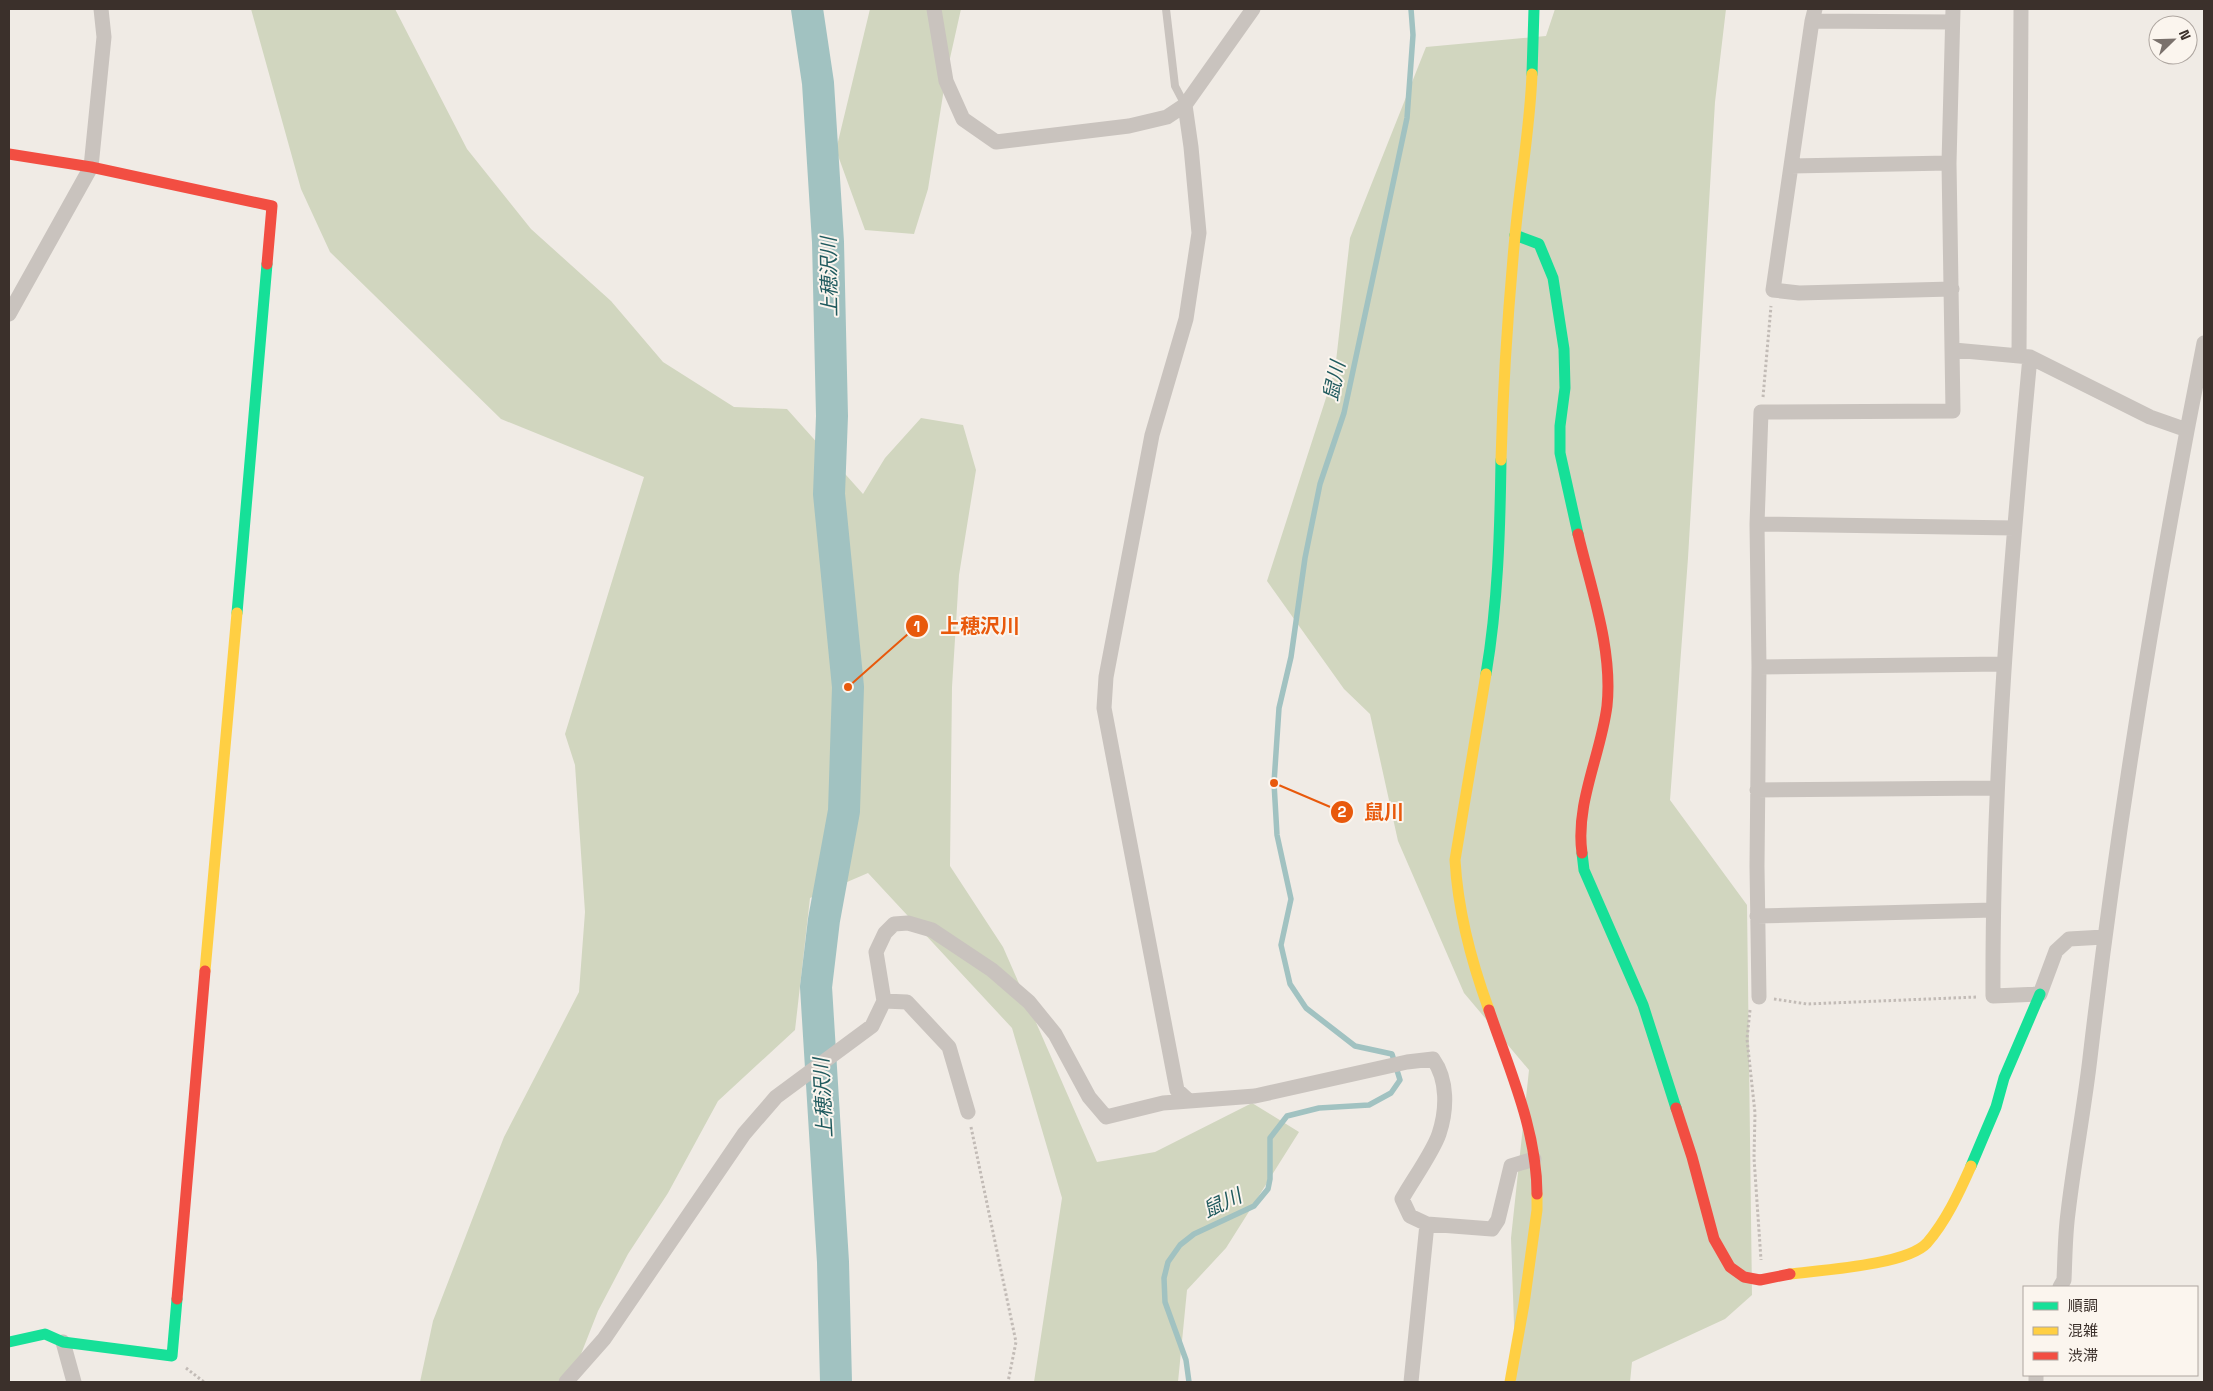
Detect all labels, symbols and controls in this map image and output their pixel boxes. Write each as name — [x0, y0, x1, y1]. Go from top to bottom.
north arrow — [2148, 15, 2198, 65]
text: N — [2175, 27, 2195, 43]
water label: 上穂沢川 — [815, 235, 843, 317]
water label: 鼠川 — [1317, 357, 1351, 403]
callout: 上穂沢川 — [905, 609, 1030, 644]
text: 上穂沢川 — [940, 613, 1020, 639]
text: 1 — [914, 617, 920, 636]
callout: 鼠川 — [1329, 794, 1414, 829]
text: 鼠川 — [1364, 799, 1404, 825]
text: 2 — [1338, 802, 1347, 821]
water label: 上穂沢川 — [808, 1055, 838, 1139]
water label: 鼠川 — [1198, 1182, 1247, 1223]
legend — [2023, 1286, 2198, 1376]
text: 順調 — [2068, 1296, 2098, 1315]
text: 混雑 — [2068, 1321, 2098, 1340]
text: 渋滞 — [2068, 1346, 2098, 1365]

